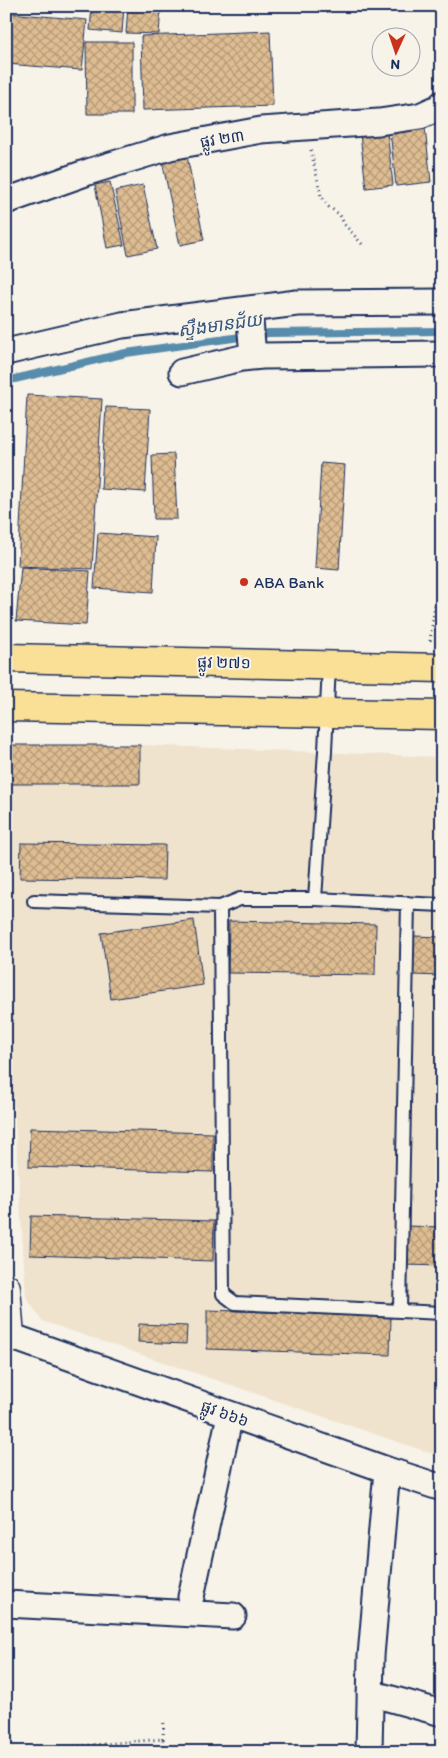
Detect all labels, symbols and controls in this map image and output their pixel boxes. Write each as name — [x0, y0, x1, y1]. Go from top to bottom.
north arrow — [370, 28, 420, 78]
text: N — [390, 56, 401, 73]
street label: ផ្លូវ ២៣ — [198, 125, 247, 156]
water label: ស្ទឹងមានជ័យ — [176, 307, 265, 342]
place label: ABA Bank — [254, 573, 324, 592]
marker: ABA Bank — [238, 576, 250, 588]
street label: ផ្លូវ ២៧១ — [197, 653, 251, 677]
street label: ផ្លូវ ៦៦៦ — [197, 1396, 251, 1435]

